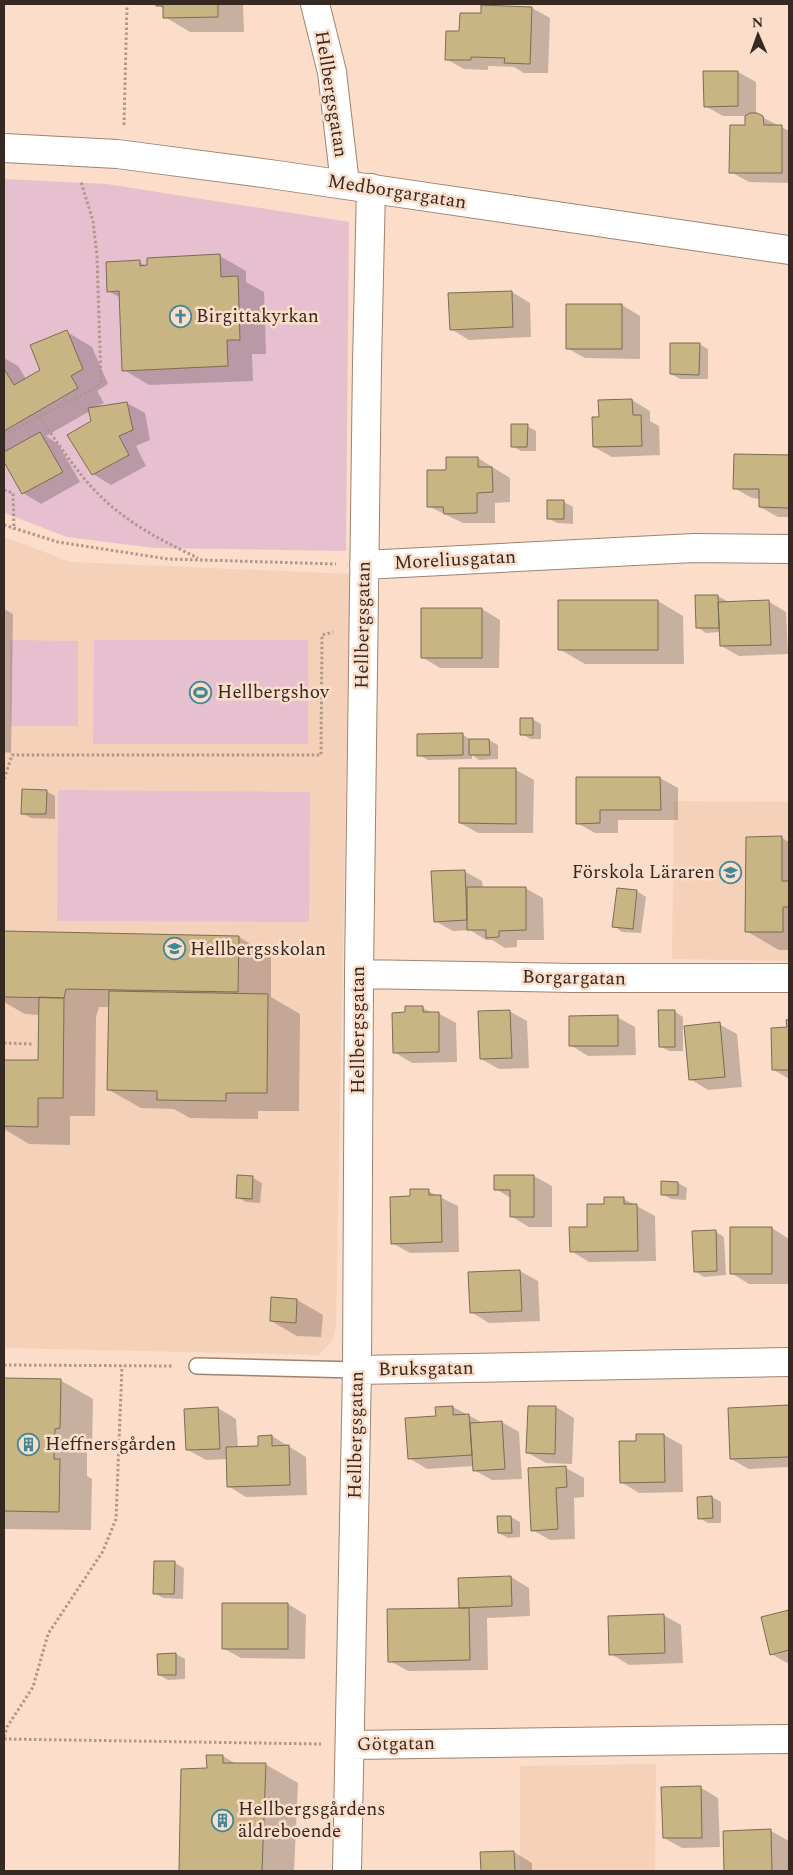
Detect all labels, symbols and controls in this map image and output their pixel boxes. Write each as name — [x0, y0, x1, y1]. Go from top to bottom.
north arrow — [733, 10, 783, 60]
text: N — [751, 12, 764, 33]
street label: Hellbergsgatan — [307, 29, 355, 159]
street label: Medborgargatan — [326, 167, 468, 217]
place label: Birgittakyrkan — [196, 302, 319, 331]
church icon: Birgittakyrkan — [168, 304, 192, 328]
street label: Moreliusgatan — [393, 542, 517, 578]
street label: Hellbergsgatan — [347, 561, 379, 689]
place label: Hellbergshov — [217, 678, 330, 707]
sports icon: Hellbergshov — [189, 680, 213, 704]
place label: Förskola Läraren — [572, 858, 715, 887]
school or university icon: Förskola Läraren — [719, 860, 743, 884]
place label: Hellbergsskolan — [190, 935, 326, 964]
school or university icon: Hellbergsskolan — [162, 937, 186, 961]
street label: Borgargatan — [522, 963, 626, 993]
street label: Hellbergsgatan — [344, 966, 373, 1094]
street label: Bruksgatan — [378, 1354, 474, 1384]
street label: Hellbergsgatan — [340, 1371, 372, 1499]
place label: Heffnersgården — [45, 1430, 176, 1459]
building icon: Heffnersgården — [17, 1432, 41, 1456]
street label: Götgatan — [357, 1729, 435, 1759]
place label: Hellbergsgårdens äldreboende — [238, 1795, 386, 1846]
building icon: Hellbergsgårdens äldreboende — [210, 1808, 234, 1832]

